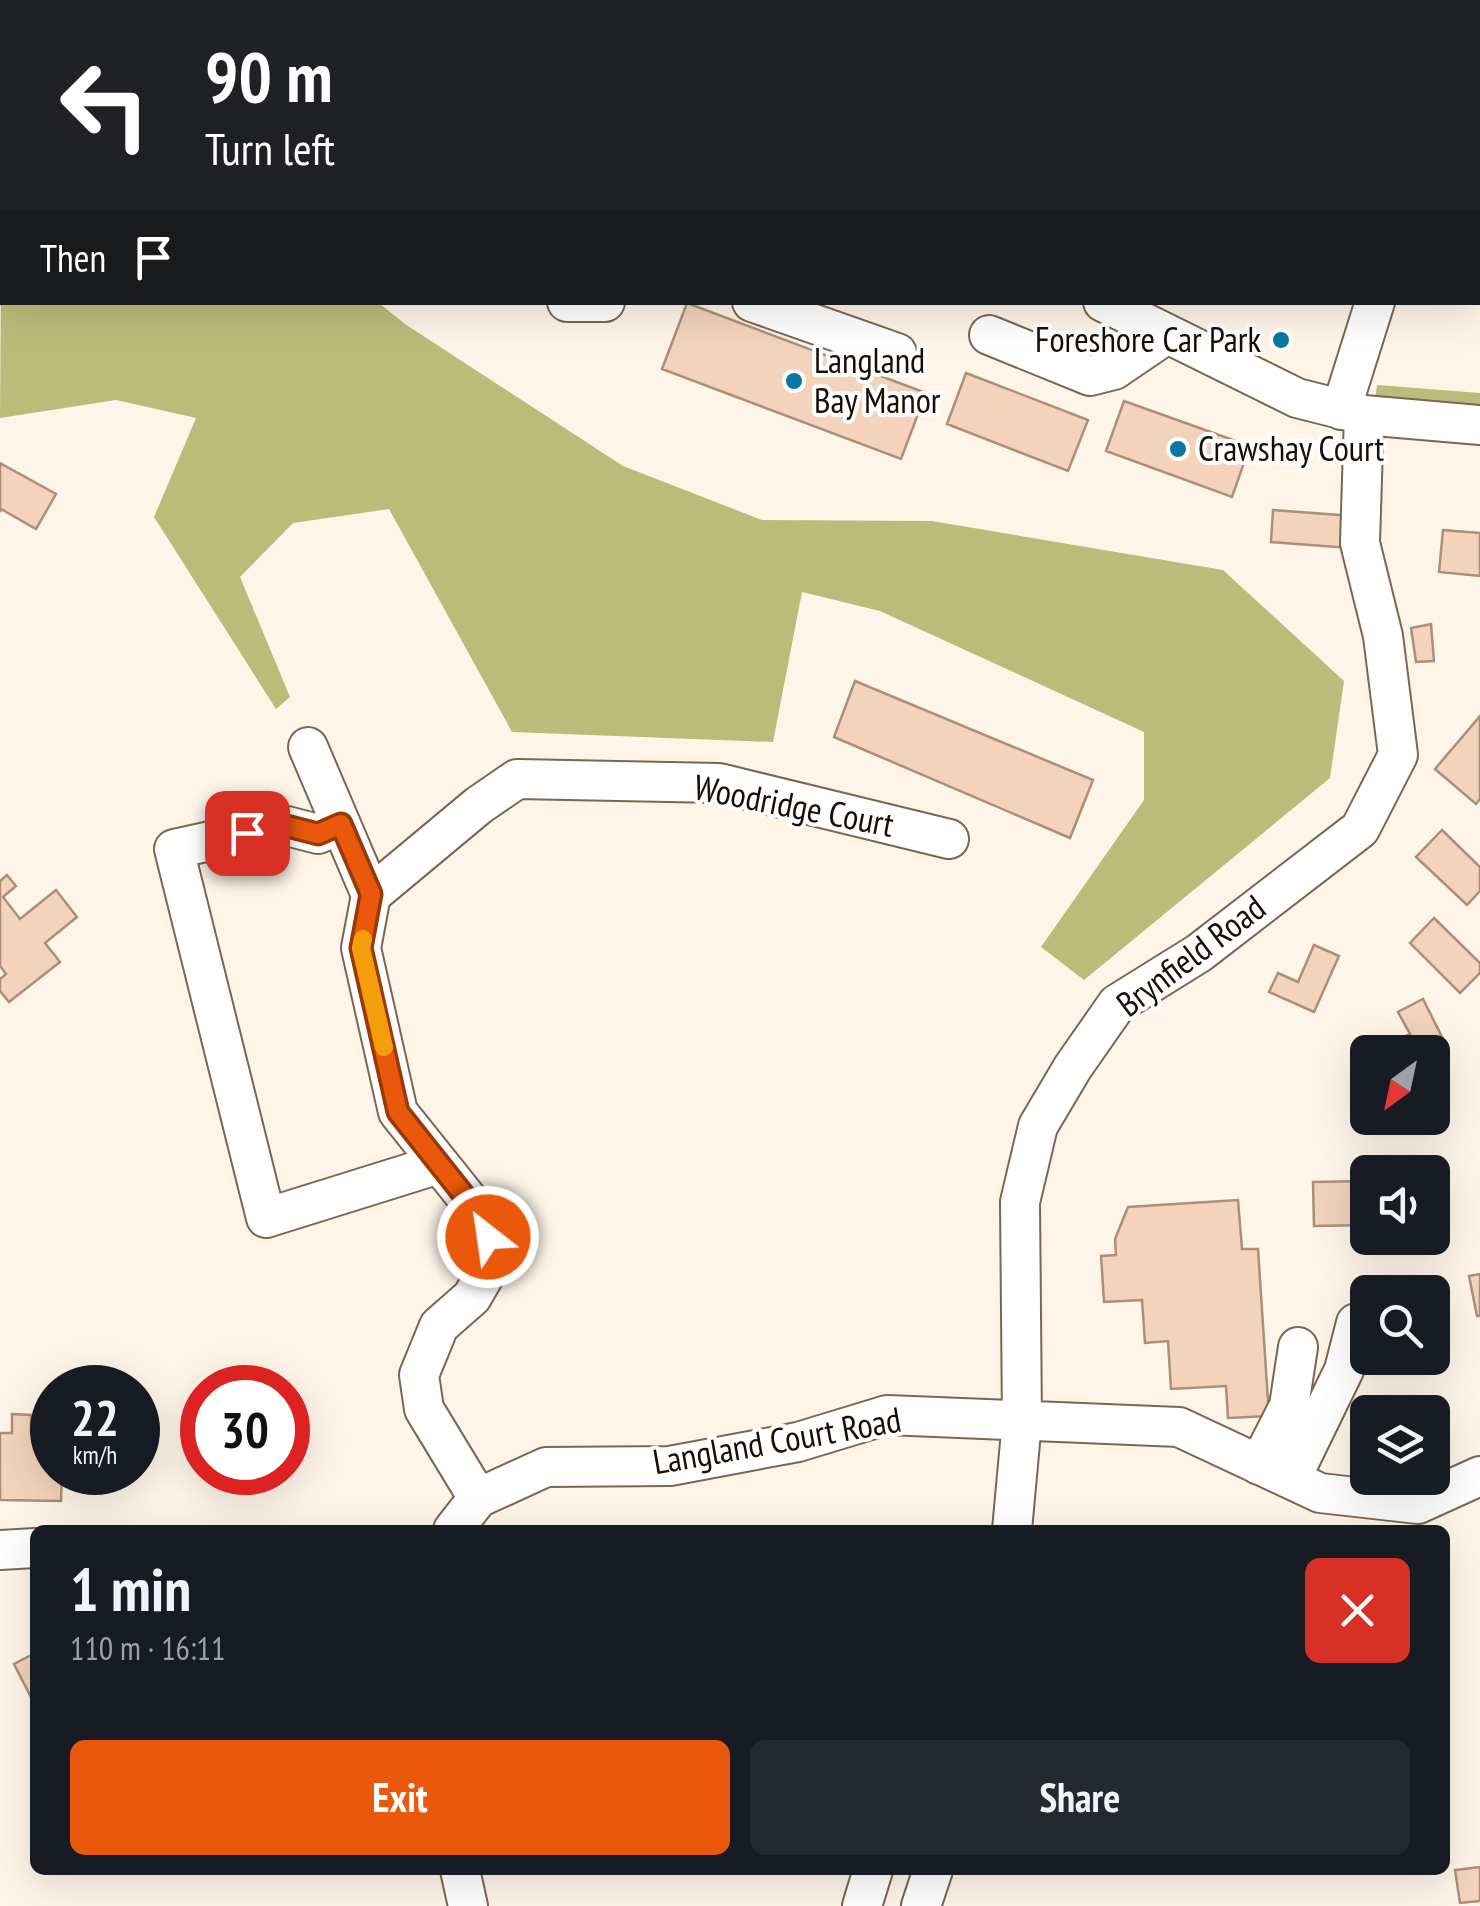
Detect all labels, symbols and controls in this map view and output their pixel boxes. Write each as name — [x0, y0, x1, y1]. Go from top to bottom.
text: 90 m — [205, 31, 333, 121]
icon: left — [40, 40, 170, 170]
text: Turn left — [205, 119, 335, 177]
icon: arrive — [126, 230, 181, 285]
text: Then — [40, 233, 106, 282]
place label: Foreshore Car Park — [1035, 316, 1261, 362]
marker: Foreshore Car Park — [1270, 329, 1292, 351]
place label: Langland Bay Manor — [814, 337, 941, 423]
marker: Langland Bay Manor — [783, 370, 805, 392]
place label: Crawshay Court — [1198, 425, 1384, 471]
marker: Crawshay Court — [1167, 438, 1189, 460]
street label: Woodridge Court — [690, 763, 898, 847]
pin — [205, 791, 290, 876]
icon: arrive — [220, 806, 275, 861]
street label: Brynfield Road — [1107, 884, 1274, 1026]
north arrow — [1350, 1035, 1450, 1135]
map controls — [1350, 1035, 1450, 1495]
button: sound — [1350, 1155, 1450, 1255]
position arrow — [436, 1185, 540, 1289]
button: search — [1350, 1275, 1450, 1375]
speed limit sign: 30 — [180, 1365, 310, 1495]
text: 22 — [71, 1385, 119, 1450]
button: layers — [1350, 1395, 1450, 1495]
street label: Langland Court Road — [649, 1396, 904, 1484]
text: km/h — [73, 1439, 117, 1471]
text: 1 min — [70, 1550, 191, 1628]
button: close — [1305, 1558, 1410, 1663]
text: 110 m · 16:11 — [70, 1627, 225, 1669]
button: Exit — [70, 1740, 730, 1855]
button: Share — [750, 1740, 1410, 1855]

